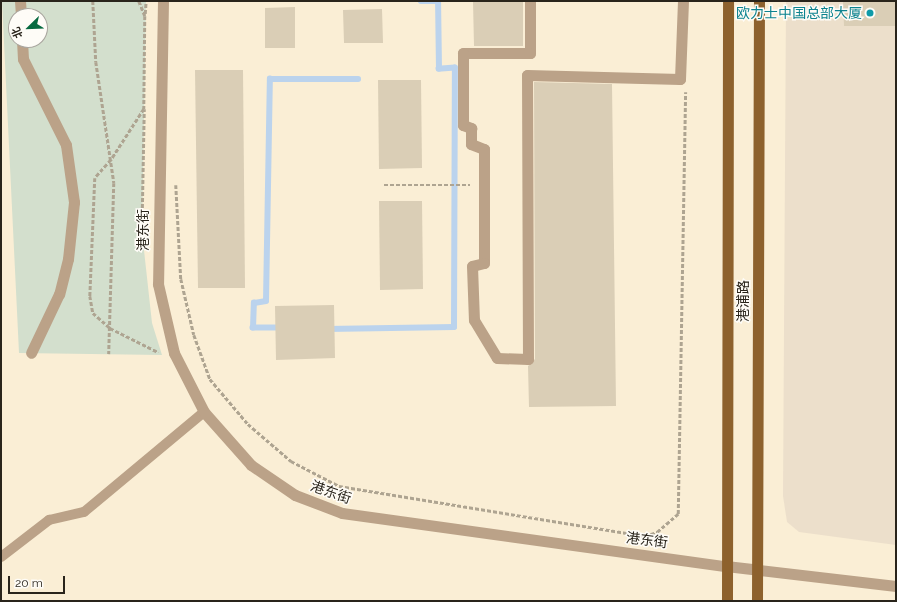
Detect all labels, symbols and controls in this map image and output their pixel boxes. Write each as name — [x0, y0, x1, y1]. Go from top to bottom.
place label: 欧力士中国总部大厦 — [736, 5, 862, 21]
north arrow — [8, 8, 48, 48]
marker: 欧力士中国总部大厦 — [865, 8, 875, 18]
text: 北 — [9, 25, 26, 40]
street label: 港东街 — [135, 209, 151, 251]
street label: 港浦路 — [735, 280, 751, 322]
street label: 港东街 — [308, 477, 354, 507]
street label: 港东街 — [625, 529, 669, 551]
scale bar — [10, 568, 67, 594]
text: 20 m — [15, 576, 43, 590]

